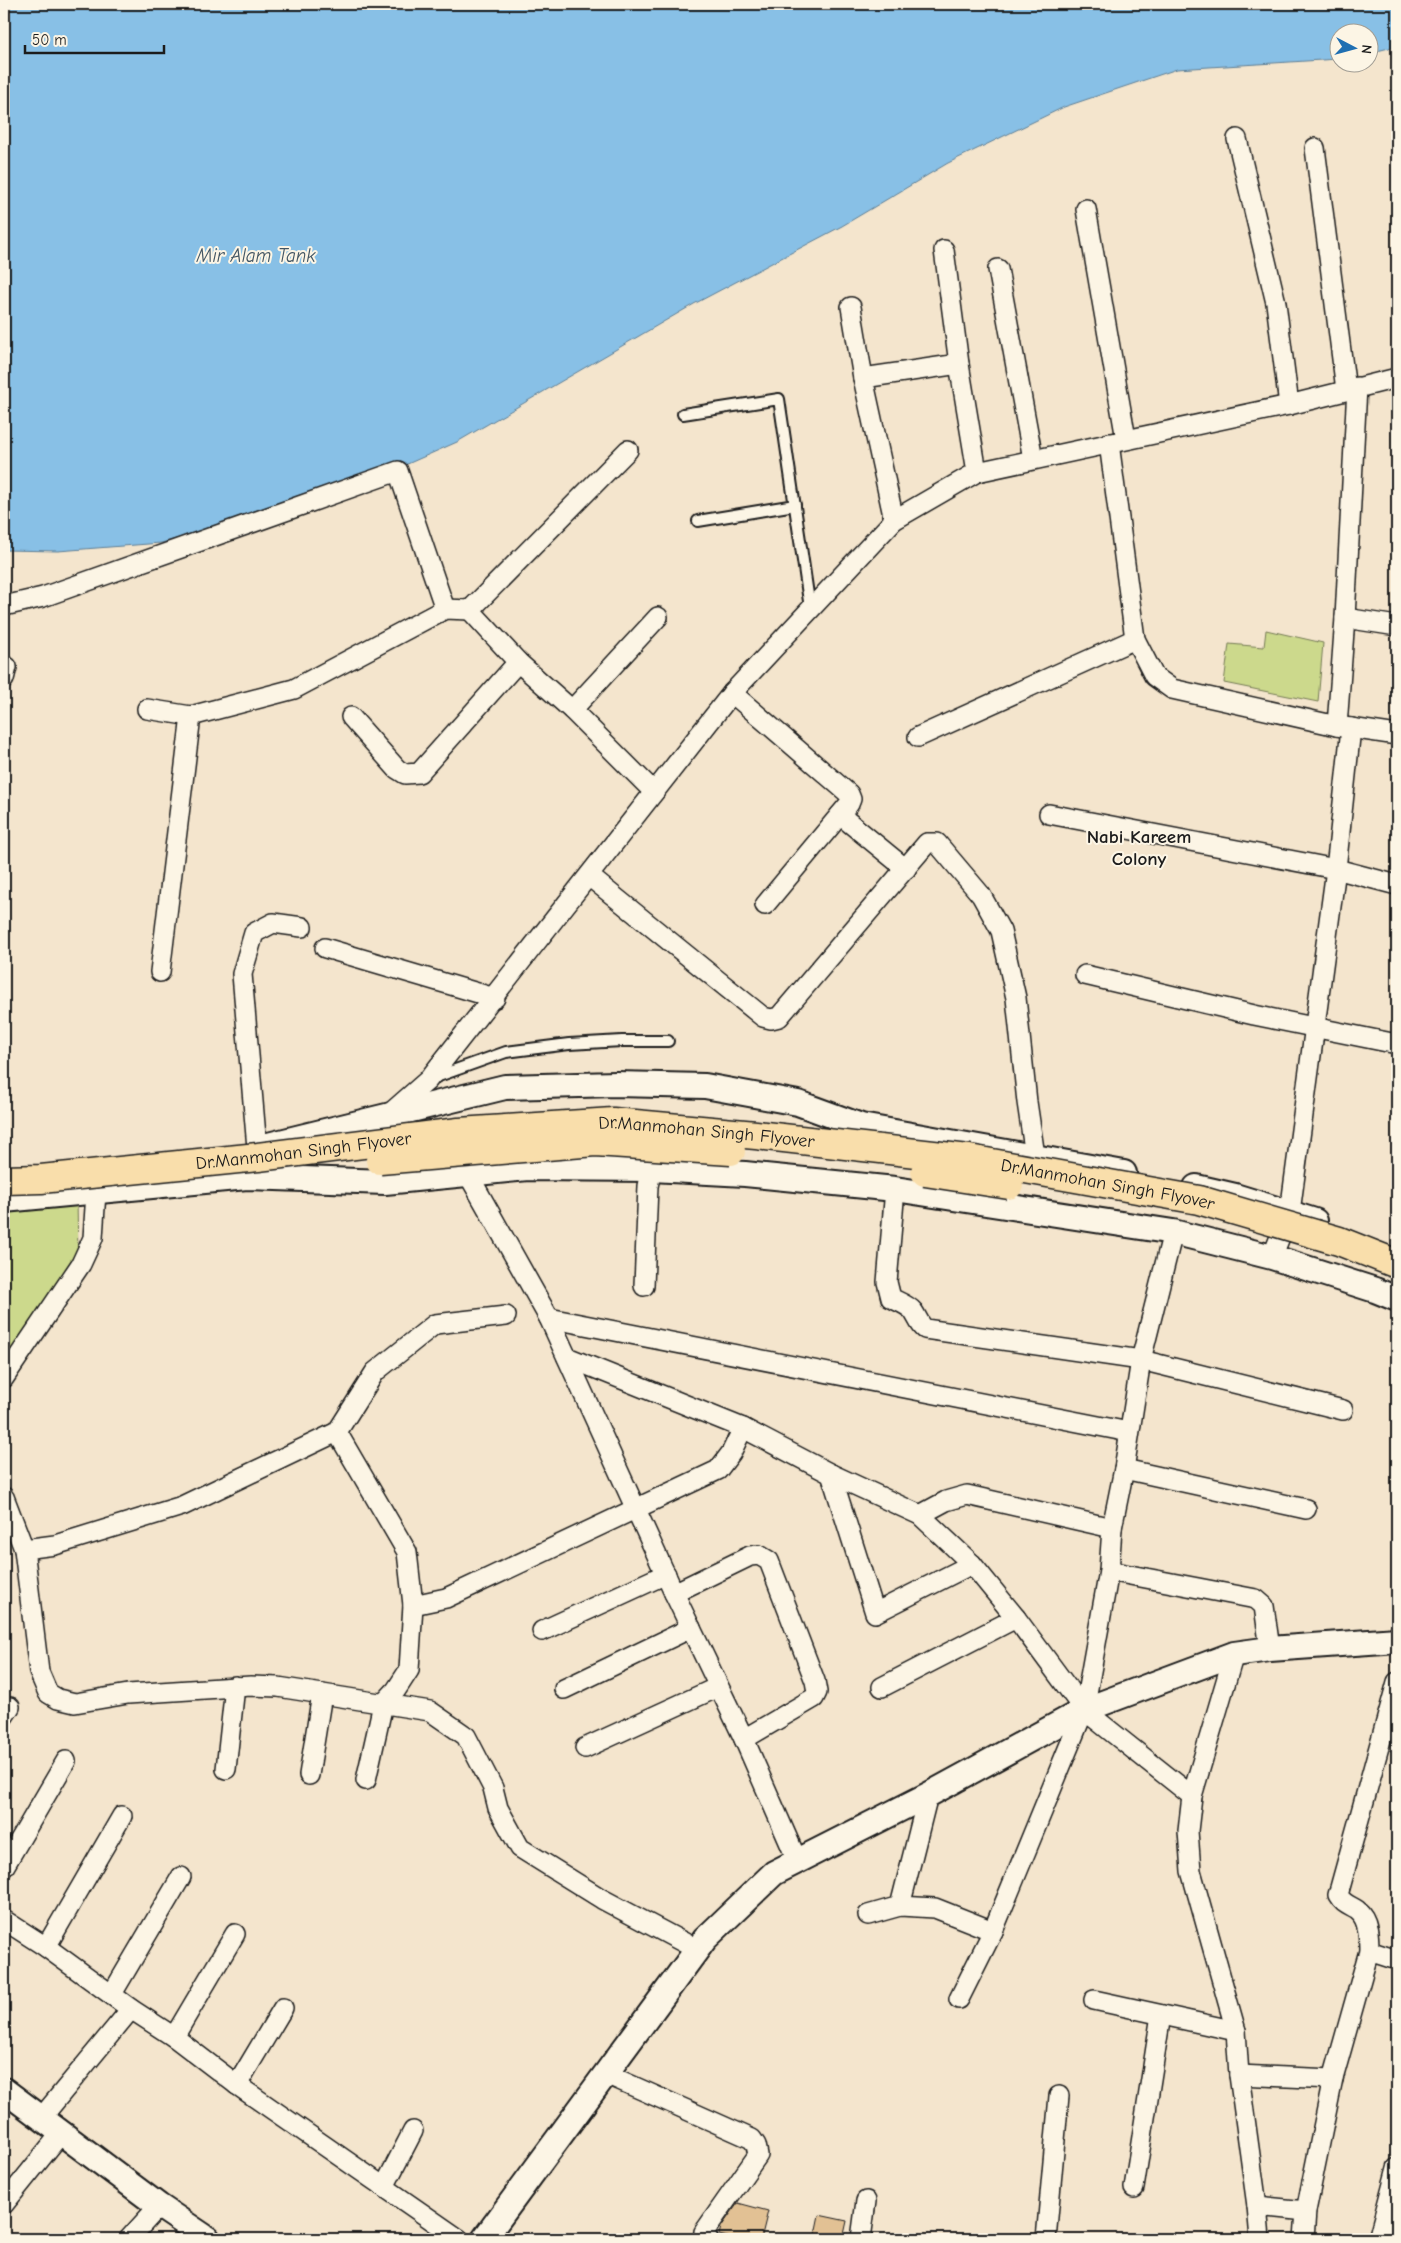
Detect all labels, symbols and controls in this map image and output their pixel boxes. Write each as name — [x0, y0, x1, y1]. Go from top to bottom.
scale bar — [25, 22, 164, 54]
north arrow — [1328, 22, 1378, 72]
text: 50 m — [32, 31, 67, 49]
text: N — [1358, 44, 1375, 55]
water label: Mir Alam Tank — [195, 245, 316, 267]
district label: Nabi Kareem Colony — [1087, 826, 1191, 870]
street label: Dr.Manmohan Singh Flyover — [598, 1111, 817, 1152]
street label: Dr.Manmohan Singh Flyover — [195, 1127, 413, 1174]
street label: Dr.Manmohan Singh Flyover — [999, 1154, 1218, 1215]

